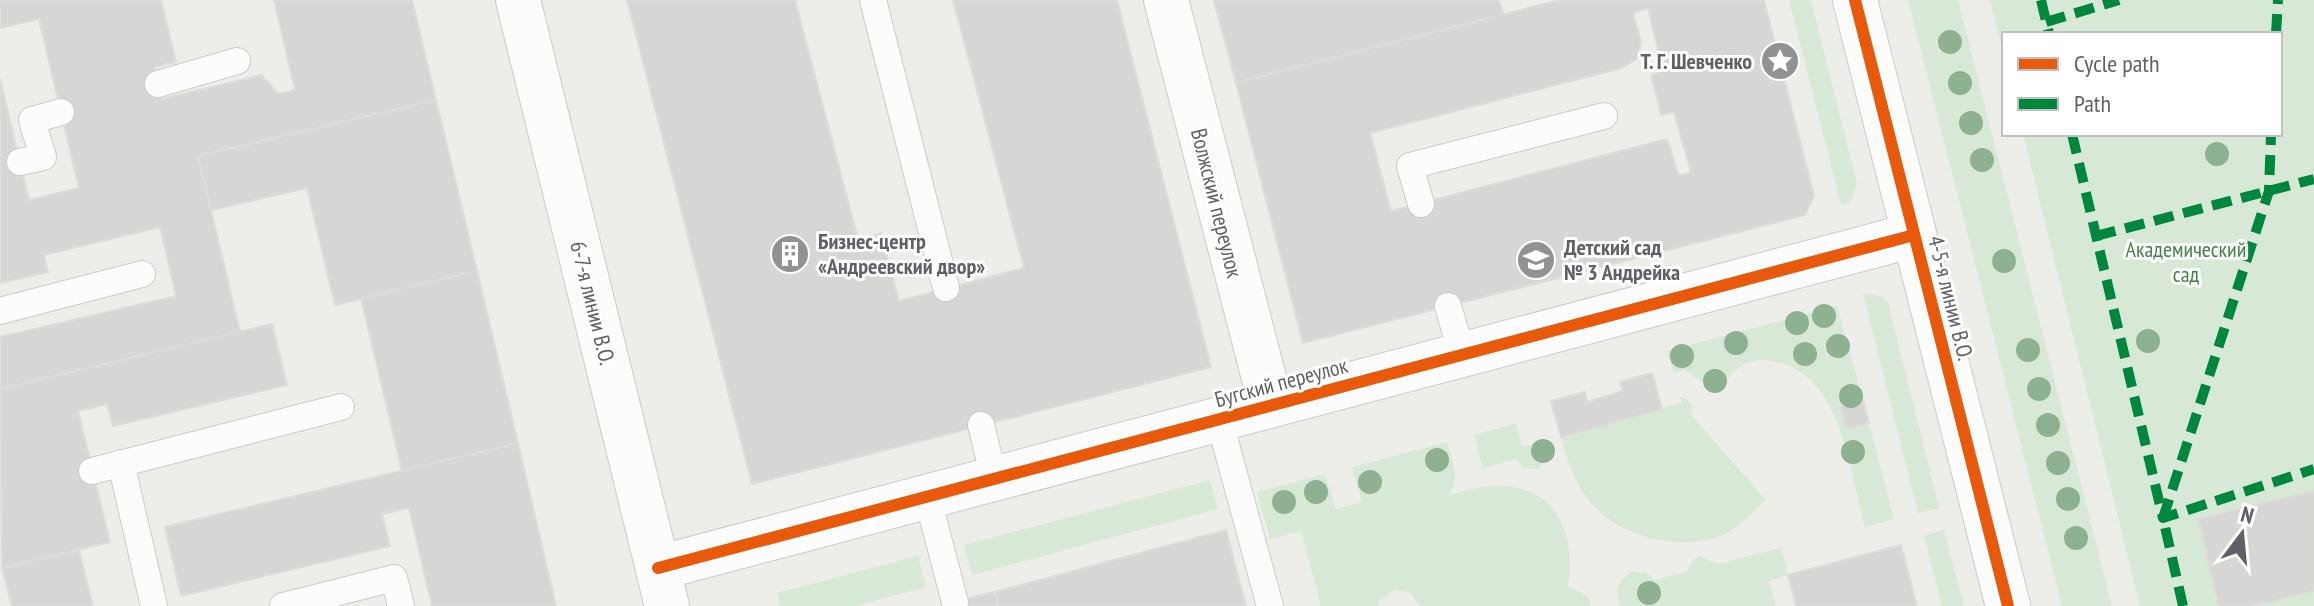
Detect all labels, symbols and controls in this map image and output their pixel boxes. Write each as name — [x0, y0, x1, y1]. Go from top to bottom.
legend — [2002, 32, 2282, 136]
place icon: Т. Г. Шевченко — [1759, 40, 1801, 82]
place label: Т. Г. Шевченко — [1641, 47, 1752, 75]
text: Cycle path — [2074, 48, 2160, 79]
text: Path — [2074, 88, 2111, 119]
street label: Волжский переулок — [1185, 126, 1249, 281]
place label: Бизнес-центр «Андреевский двор» — [818, 227, 985, 280]
building icon: Бизнес-центр «Андреевский двор» — [769, 233, 811, 275]
place label: Детский сад № 3 Андрейка — [1564, 233, 1680, 286]
street label: 4-5-я линии В.О. — [1922, 233, 1980, 363]
park label: Академический сад — [2126, 235, 2246, 288]
street label: 6-7-я линии В.О. — [564, 238, 622, 368]
school or university icon: Детский сад № 3 Андрейка — [1515, 239, 1557, 281]
street label: Бугский переулок — [1211, 351, 1351, 413]
north arrow — [2202, 494, 2282, 574]
text: N — [2238, 500, 2257, 530]

